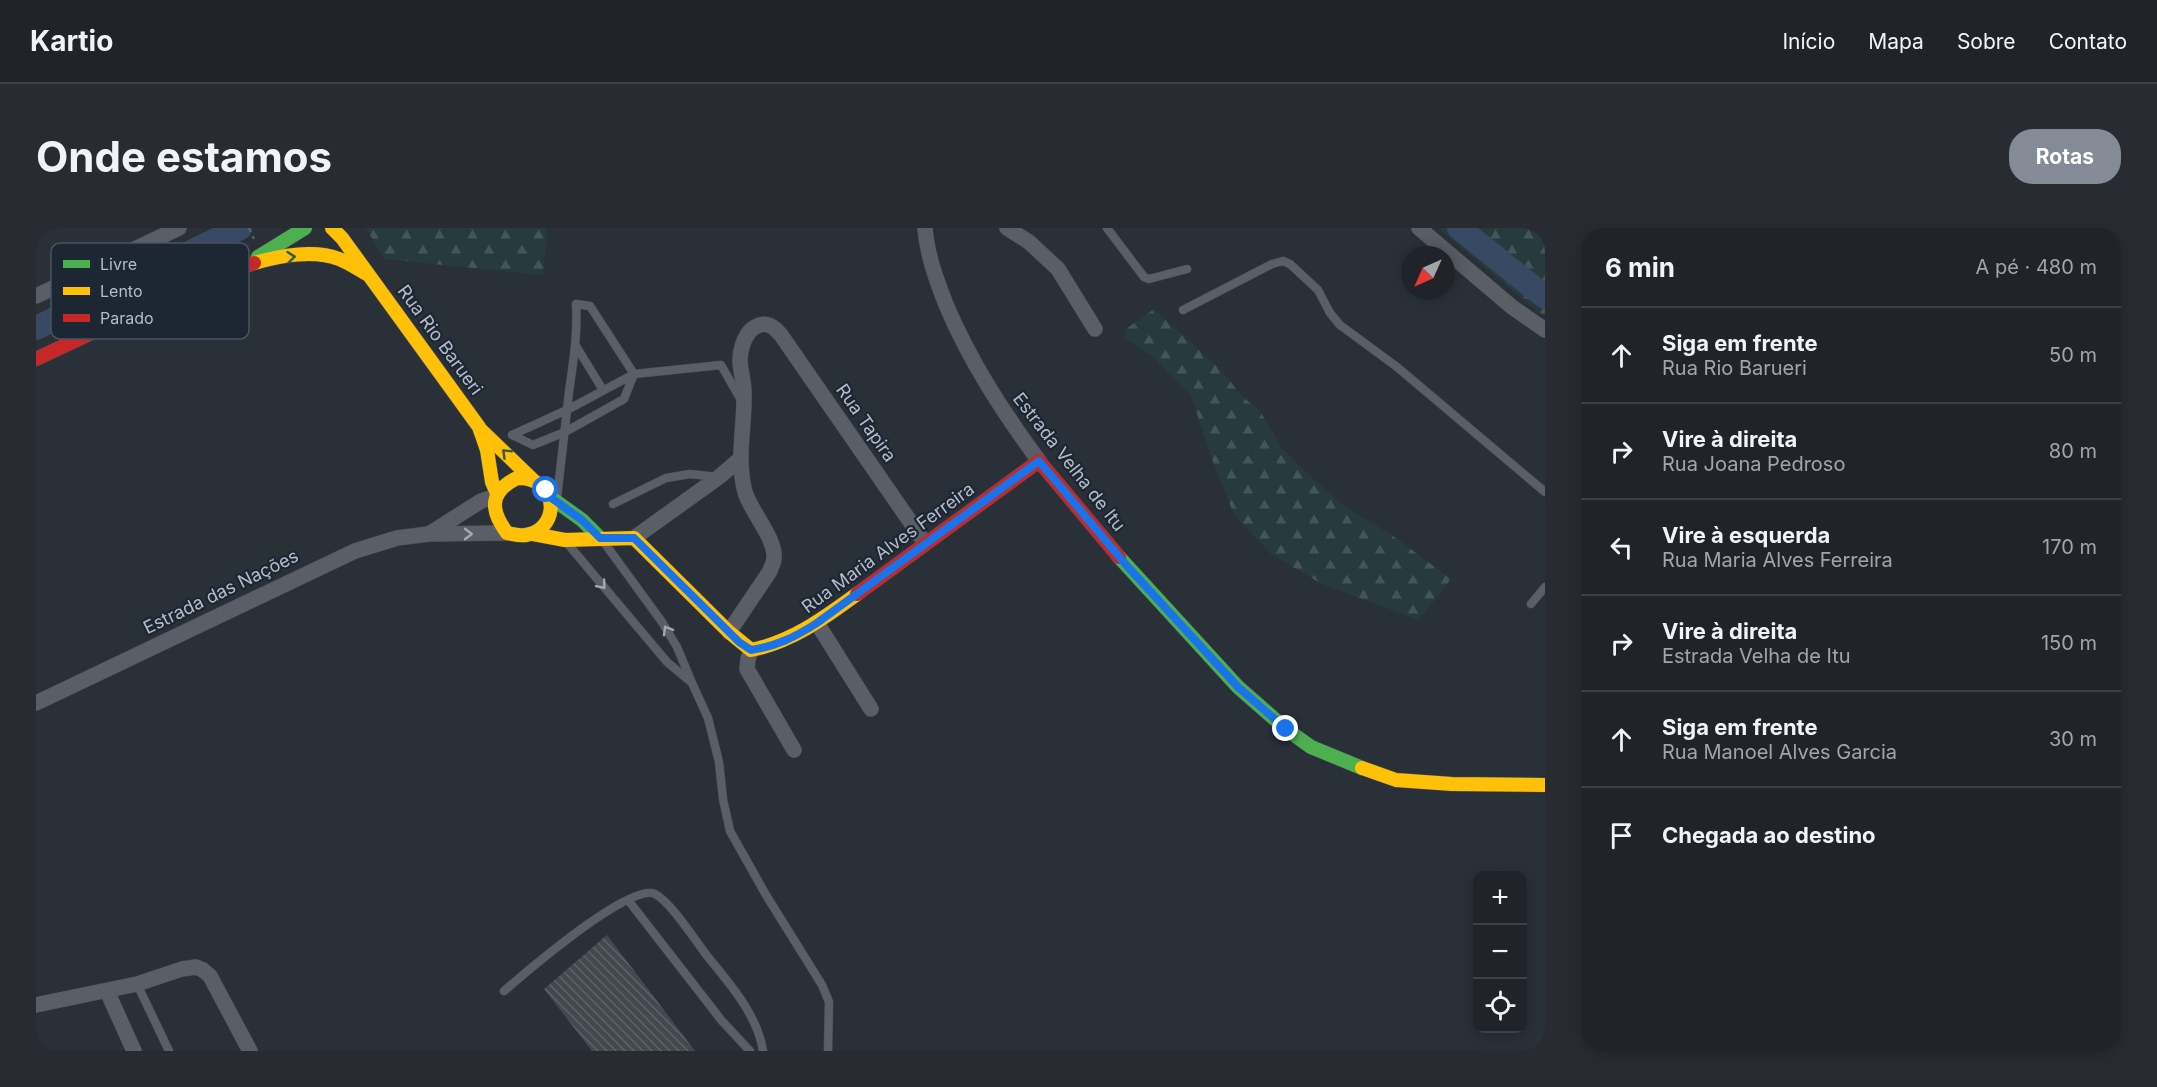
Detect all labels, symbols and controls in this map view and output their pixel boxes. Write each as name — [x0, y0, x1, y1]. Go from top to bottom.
text: Kartio — [30, 24, 113, 58]
text: Início — [1782, 29, 1835, 54]
text: Mapa — [1868, 29, 1924, 54]
text: Sobre — [1957, 29, 2016, 54]
text: Contato — [2049, 29, 2127, 54]
button: Rotas — [2009, 129, 2121, 184]
text: Onde estamos — [36, 131, 332, 182]
legend — [51, 243, 249, 339]
north arrow — [1401, 246, 1455, 300]
one-way arrow — [286, 251, 295, 264]
text: 6 min — [1605, 252, 1675, 283]
text: Livre — [100, 254, 137, 274]
text: A pé · 480 m — [1976, 255, 2097, 279]
text: Lento — [100, 281, 143, 301]
street label: Rua Rio Barueri — [394, 281, 487, 399]
text: Parado — [100, 308, 154, 328]
text: Siga em frente — [1662, 330, 1818, 356]
icon: ahead — [1605, 339, 1638, 372]
text: 50 m — [2049, 343, 2097, 367]
text: Rua Rio Barueri — [1662, 356, 1807, 380]
street label: Rua Tapira — [832, 380, 901, 466]
street label: Estrada Velha de Itu — [1009, 388, 1130, 535]
text: Vire à direita — [1662, 426, 1797, 452]
icon: right — [1605, 435, 1638, 468]
text: 80 m — [2049, 439, 2097, 463]
one-way arrow — [503, 449, 513, 460]
text: Rua Joana Pedroso — [1662, 452, 1845, 476]
route start — [532, 476, 558, 502]
street label: Rua Maria Alves Ferreira — [798, 478, 978, 617]
text: Vire à esquerda — [1662, 522, 1830, 548]
one-way arrow — [463, 527, 472, 540]
icon: left — [1605, 531, 1638, 564]
text: 170 m — [2042, 535, 2097, 559]
street label: Estrada das Nações — [140, 545, 302, 638]
text: Rua Maria Alves Ferreira — [1662, 548, 1893, 572]
one-way arrow — [595, 578, 606, 589]
text: Vire à direita — [1662, 618, 1797, 644]
one-way arrow — [662, 626, 674, 636]
icon: right — [1605, 627, 1638, 660]
text: 150 m — [2041, 631, 2097, 655]
text: Estrada Velha de Itu — [1662, 644, 1851, 668]
text: Siga em frente — [1662, 714, 1818, 740]
route end — [1272, 715, 1298, 741]
icon: ahead — [1605, 723, 1638, 756]
text: 30 m — [2049, 727, 2097, 751]
text: Rua Manoel Alves Garcia — [1662, 740, 1897, 764]
icon: arrive — [1605, 819, 1638, 852]
text: Chegada ao destino — [1662, 822, 1876, 848]
map controls — [1473, 871, 1527, 1033]
button: + — [1473, 871, 1527, 925]
button: − — [1473, 925, 1527, 979]
button: locate — [1473, 979, 1527, 1033]

